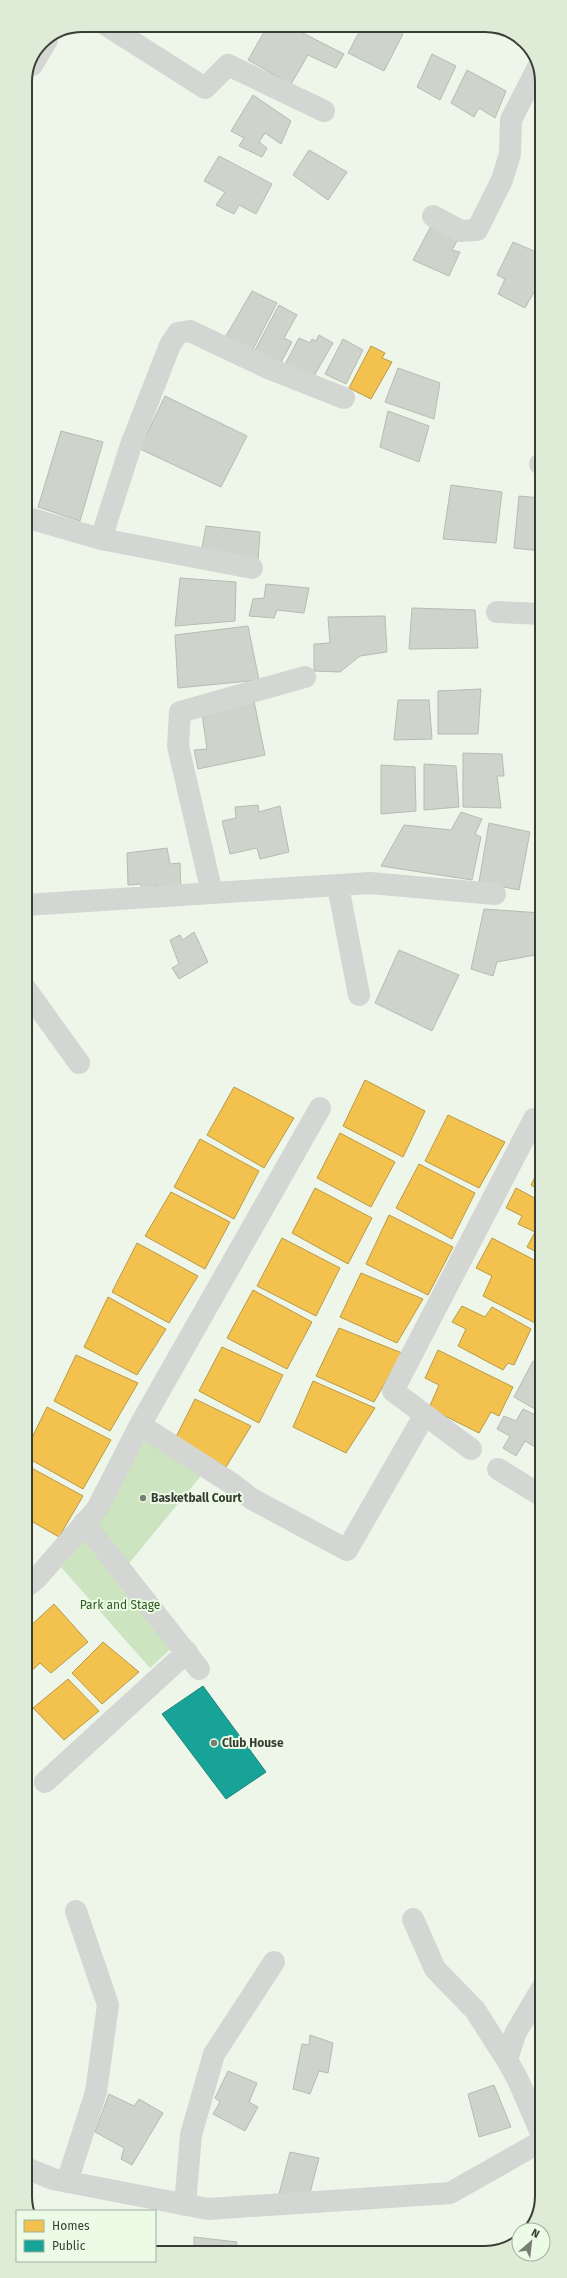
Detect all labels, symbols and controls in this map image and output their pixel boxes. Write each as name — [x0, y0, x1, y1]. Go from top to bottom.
place label: Basketball Court — [151, 1491, 242, 1505]
marker: Basketball Court — [138, 1493, 148, 1503]
park label: Park and Stage — [80, 1598, 160, 1612]
place label: Club House — [222, 1736, 284, 1750]
marker: Club House — [209, 1738, 219, 1748]
legend — [16, 2210, 156, 2262]
text: Homes — [52, 2219, 90, 2233]
north arrow — [511, 2222, 551, 2262]
text: N — [529, 2226, 542, 2241]
text: Public — [52, 2239, 86, 2253]

